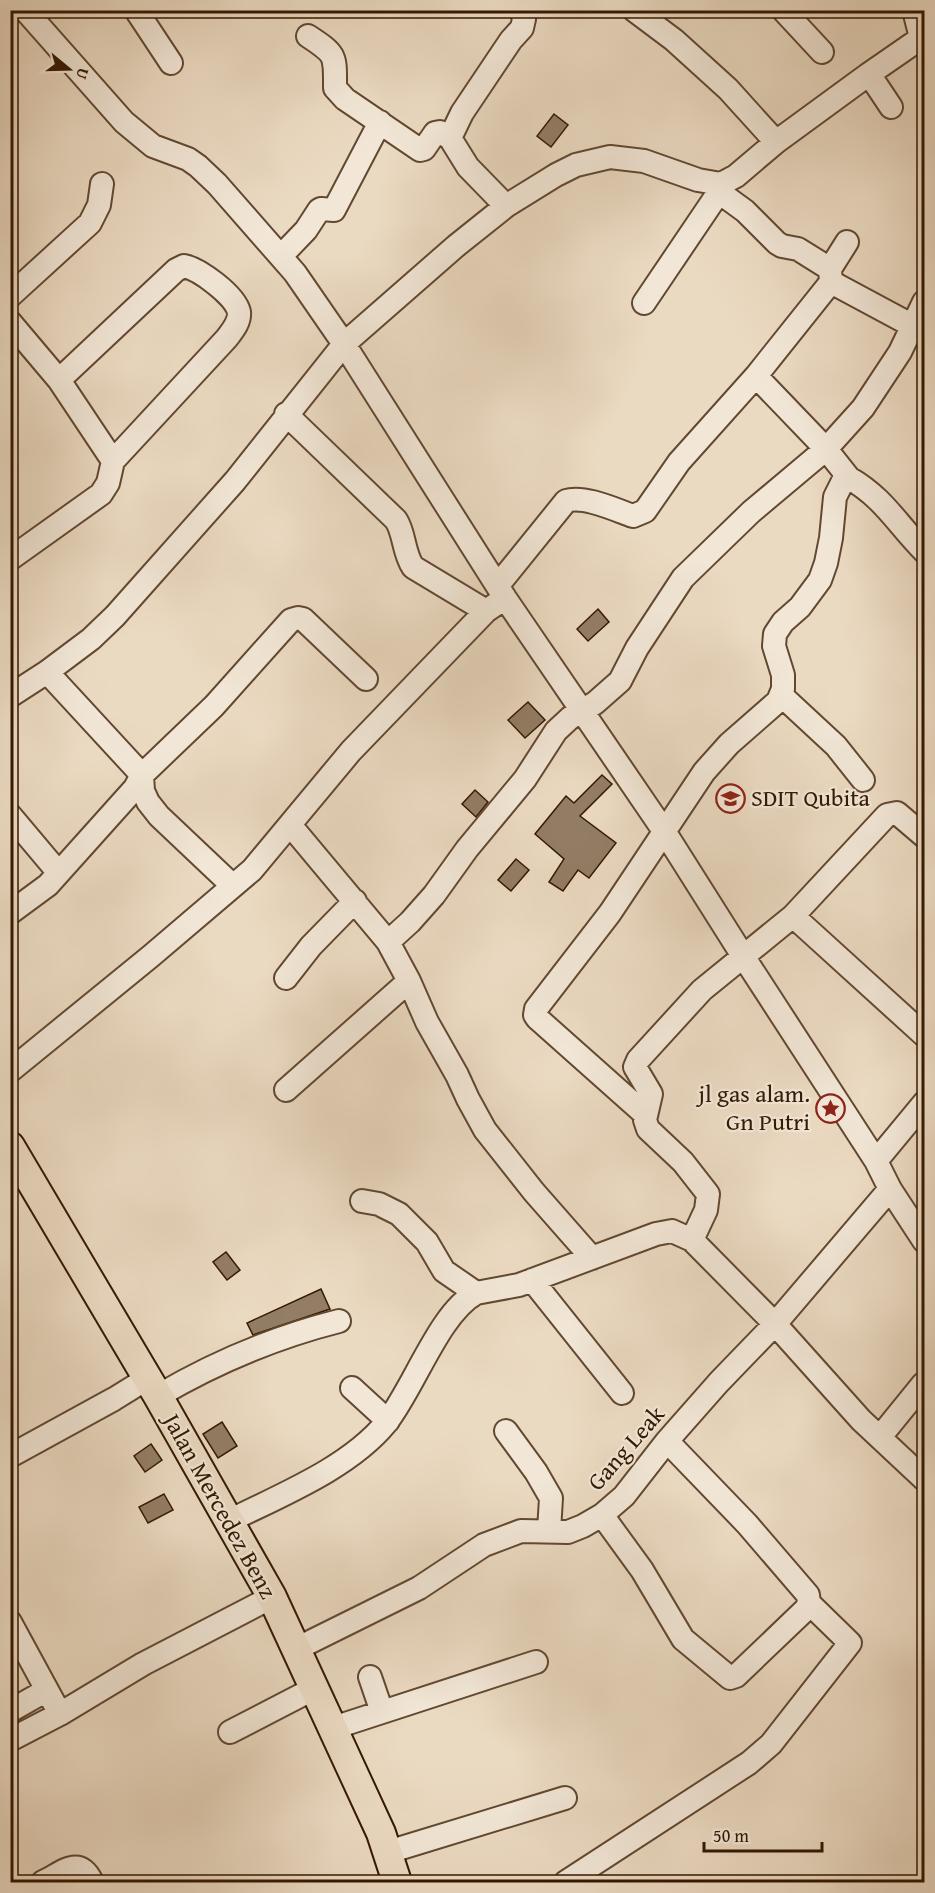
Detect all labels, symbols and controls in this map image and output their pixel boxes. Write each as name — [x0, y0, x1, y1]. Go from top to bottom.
north arrow — [39, 39, 99, 99]
text: U — [70, 65, 96, 83]
place label: SDIT Qubita — [751, 780, 871, 815]
school or university icon: SDIT Qubita — [714, 782, 746, 814]
place label: jl gas alam. Gn Putri — [696, 1076, 810, 1139]
place icon: jl gas alam. Gn Putri — [815, 1092, 847, 1124]
street label: Gang Leak — [579, 1397, 673, 1498]
street label: Jalan Mercedez Benz — [154, 1404, 286, 1605]
scale bar — [704, 1815, 822, 1853]
text: 50 m — [713, 1822, 749, 1849]

